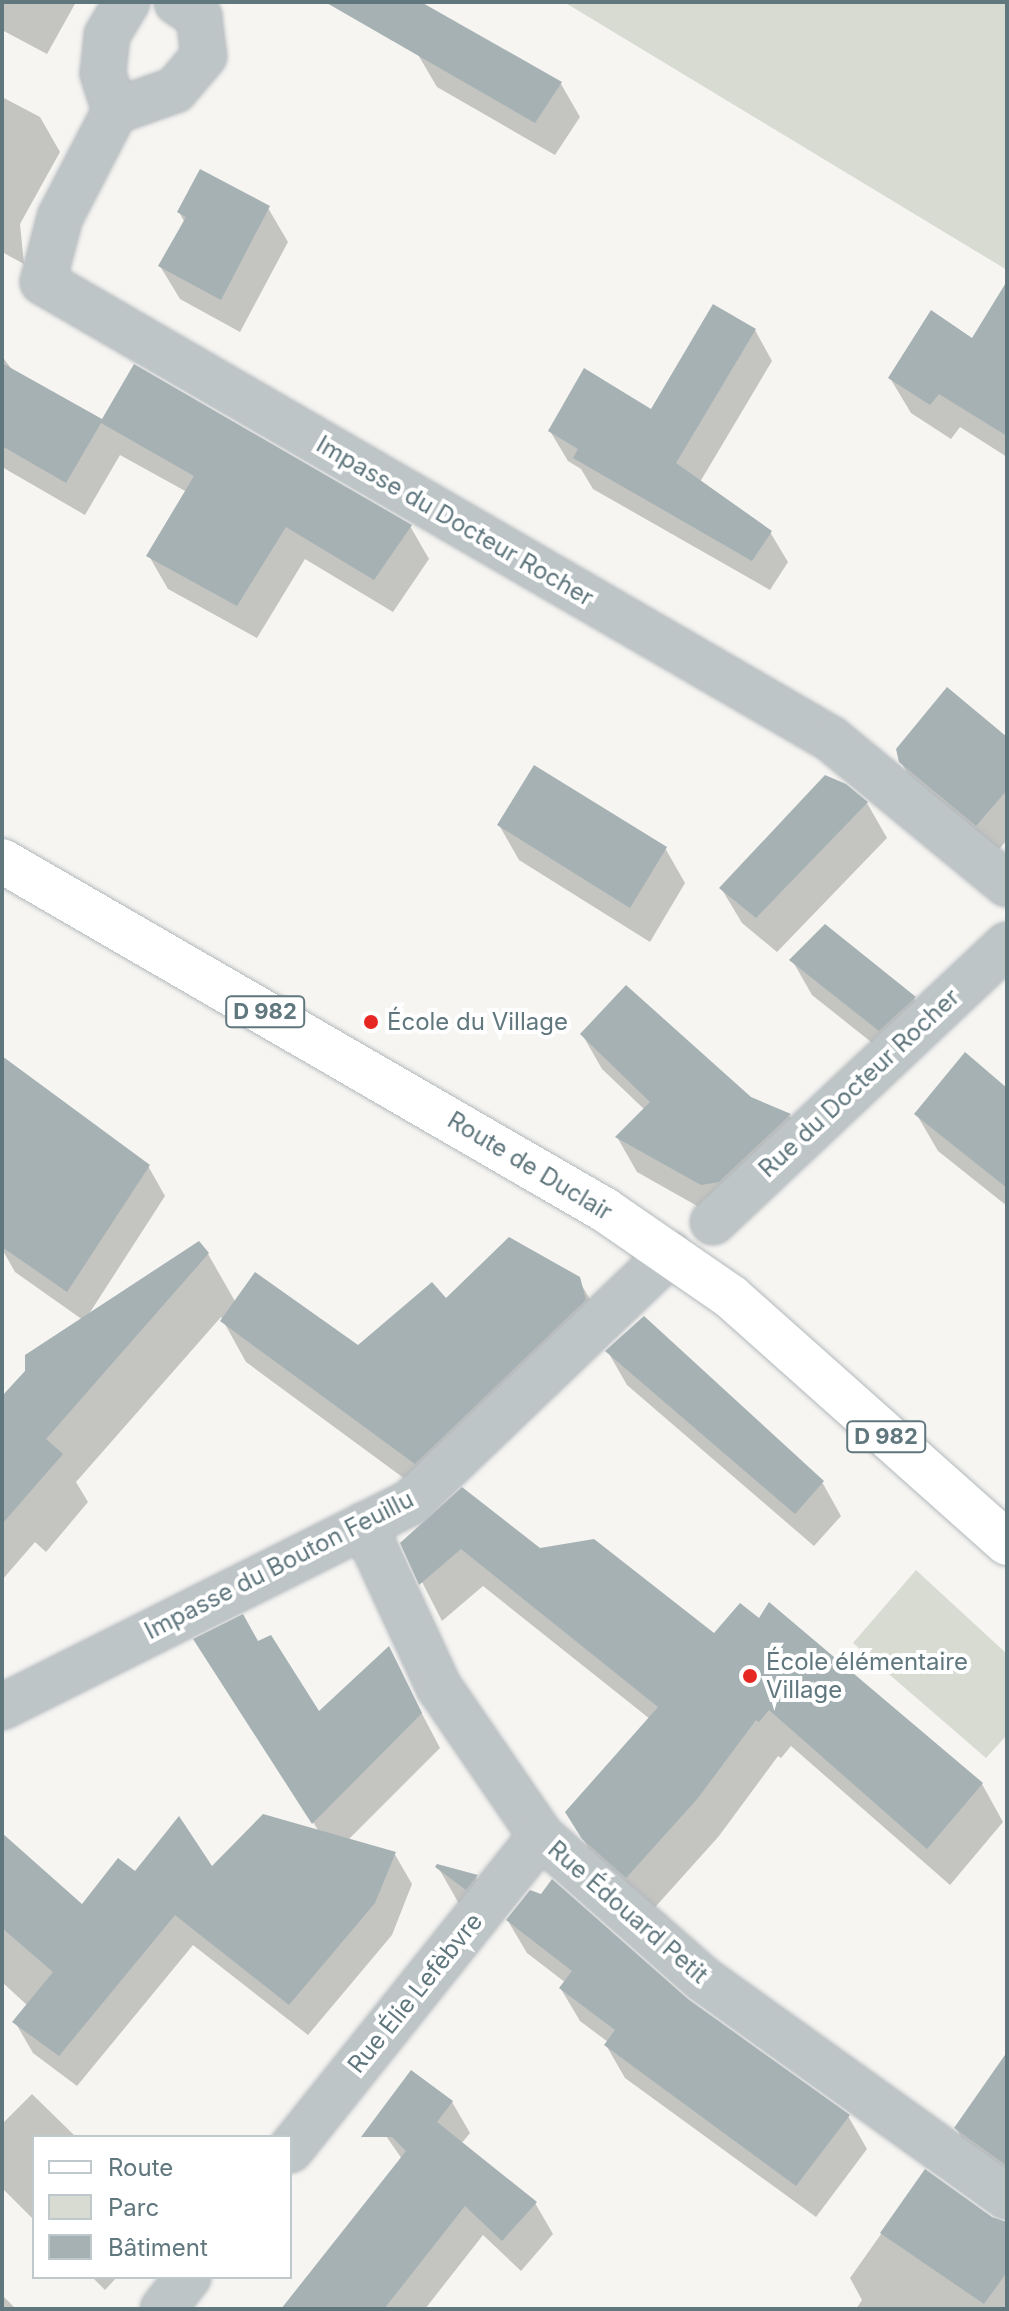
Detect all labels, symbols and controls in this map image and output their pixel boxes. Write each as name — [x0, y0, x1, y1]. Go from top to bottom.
street label: Impasse du Docteur Rocher — [311, 430, 599, 612]
street label: Rue du Docteur Rocher — [753, 983, 965, 1183]
road number: D 982 — [225, 994, 305, 1030]
place label: École du Village — [387, 1008, 568, 1036]
marker: École du Village — [362, 1013, 380, 1031]
street label: Route de Duclair — [443, 1106, 617, 1226]
road number: D 982 — [846, 1419, 926, 1455]
street label: Impasse du Bouton Feuillu — [140, 1485, 418, 1645]
place label: École élémentaire Village — [766, 1648, 968, 1704]
marker: École élémentaire Village — [741, 1667, 759, 1685]
street label: Rue Édouard Petit — [542, 1835, 714, 1989]
street label: Rue Élie Lefèbvre — [342, 1907, 488, 2079]
legend — [32, 2135, 292, 2279]
text: Route — [108, 2153, 173, 2182]
text: Parc — [108, 2193, 159, 2222]
text: Bâtiment — [108, 2233, 208, 2262]

